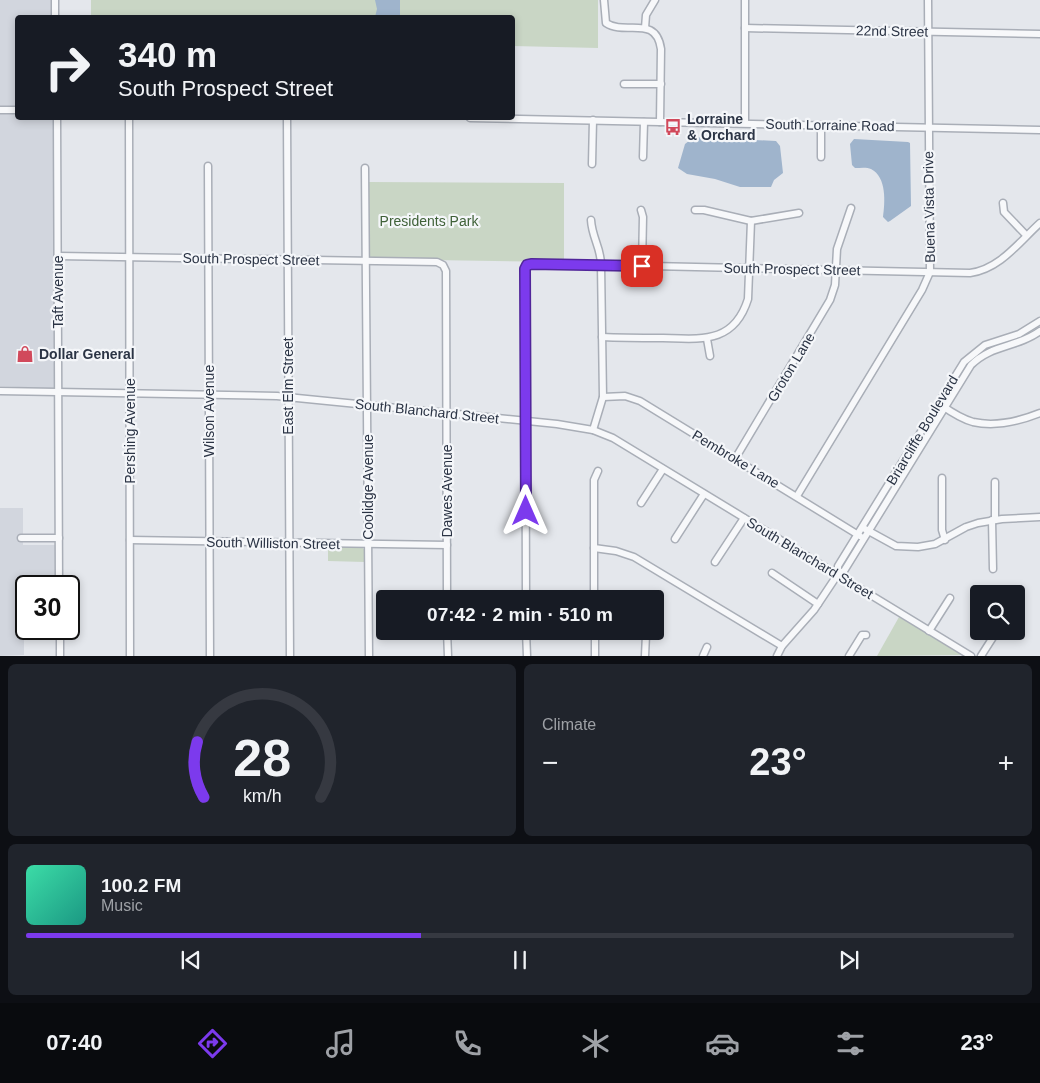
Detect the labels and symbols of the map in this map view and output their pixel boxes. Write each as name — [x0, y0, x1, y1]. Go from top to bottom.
street label: 22nd Street — [856, 22, 928, 40]
place label: Lorraine & Orchard — [687, 111, 755, 143]
street label: South Lorraine Road — [765, 116, 895, 134]
bus stop icon: Lorraine & Orchard — [663, 117, 683, 137]
street label: Buena Vista Drive — [920, 151, 938, 263]
park label: Presidents Park — [380, 213, 479, 229]
pin — [621, 245, 663, 287]
street label: South Prospect Street — [182, 250, 320, 268]
street label: Taft Avenue — [50, 255, 66, 328]
street label: South Prospect Street — [723, 260, 861, 278]
street label: Groton Lane — [764, 329, 818, 404]
street label: East Elm Street — [280, 337, 296, 435]
shop icon: Dollar General — [15, 344, 35, 364]
place label: Dollar General — [39, 346, 135, 362]
street label: Wilson Avenue — [201, 365, 217, 457]
street label: Briarcliffe Boulevard — [883, 372, 961, 488]
street label: Pershing Avenue — [122, 378, 138, 484]
street label: South Blanchard Street — [354, 395, 500, 427]
street label: Pembroke Lane — [690, 427, 783, 491]
street label: Coolidge Avenue — [360, 434, 376, 540]
street label: Dawes Avenue — [439, 444, 455, 538]
position arrow — [499, 484, 551, 536]
street label: South Blanchard Street — [744, 514, 876, 602]
street label: South Williston Street — [206, 534, 340, 552]
speed limit sign: 30 — [15, 575, 80, 640]

